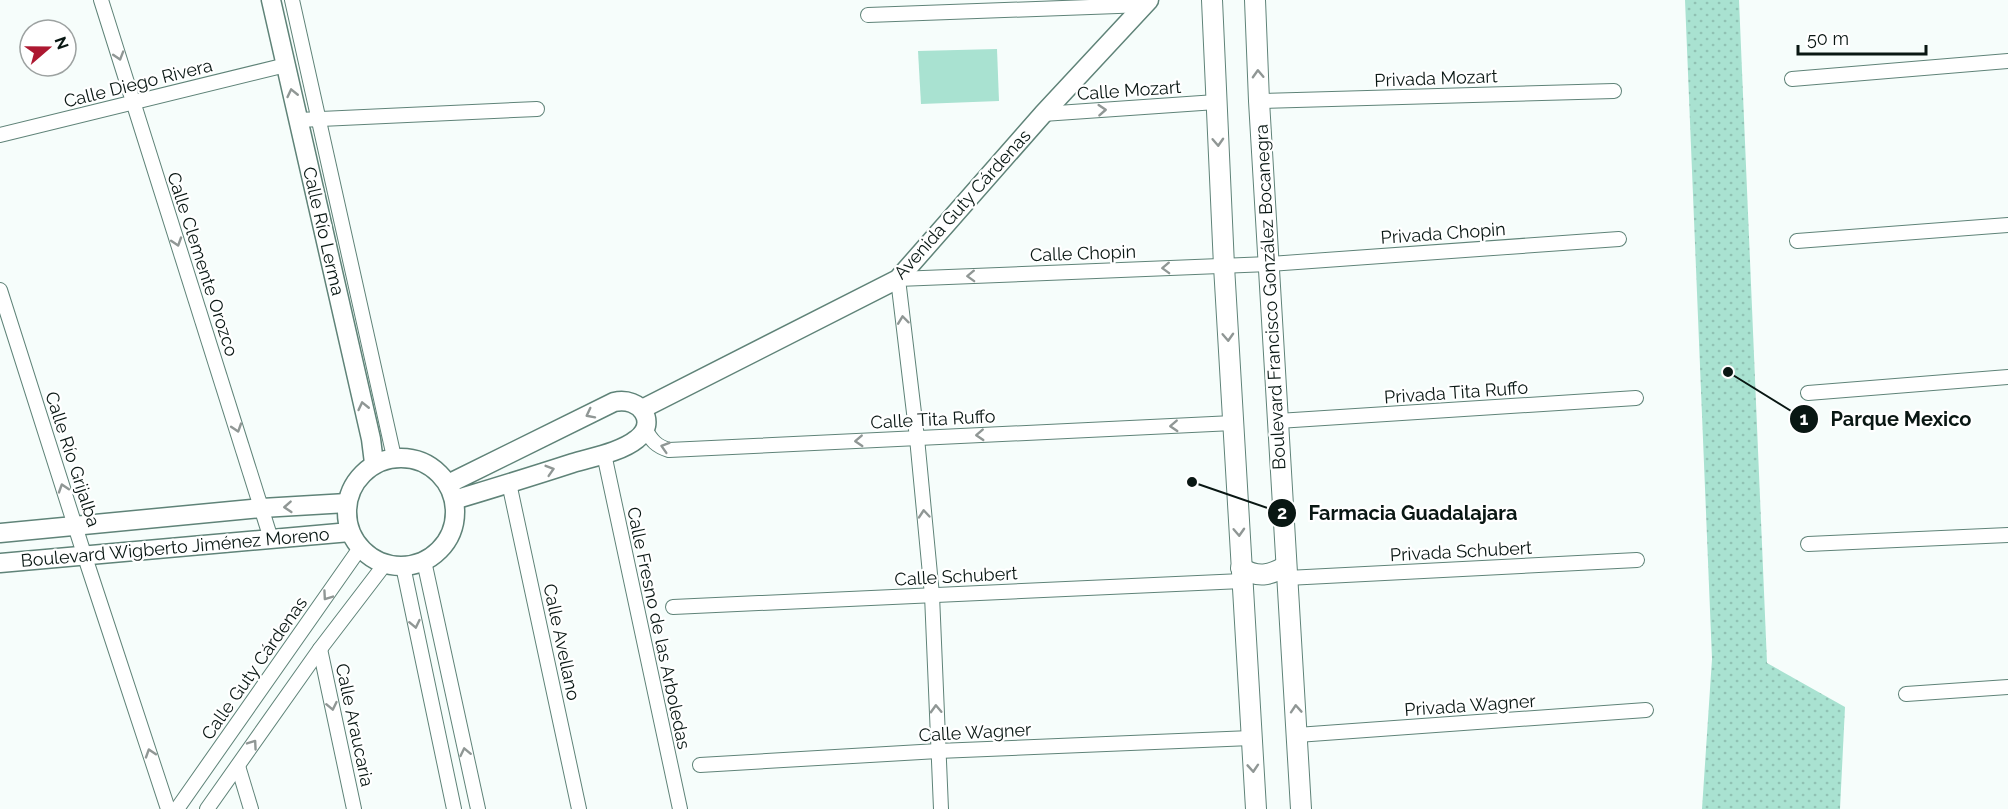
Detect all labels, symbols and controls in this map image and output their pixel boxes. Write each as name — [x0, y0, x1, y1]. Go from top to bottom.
north arrow — [18, 18, 78, 78]
scale bar — [1798, 18, 1926, 56]
text: 50 m — [1807, 28, 1849, 49]
text: N — [51, 34, 73, 52]
one-way arrow — [112, 50, 124, 61]
street label: Calle Diego Rivera — [62, 54, 214, 112]
street label: Privada Mozart — [1374, 65, 1498, 91]
one-way arrow — [1251, 69, 1264, 78]
street label: Calle Mozart — [1076, 76, 1182, 104]
one-way arrow — [287, 88, 300, 98]
one-way arrow — [1097, 104, 1106, 117]
street label: Boulevard Francisco González Bocanegra — [1250, 124, 1290, 470]
street label: Avenida Guty Cárdenas — [889, 125, 1035, 283]
one-way arrow — [1211, 138, 1224, 147]
street label: Calle Río Lerma — [299, 165, 349, 297]
street label: Calle Clemente Orozco — [163, 169, 243, 359]
street label: Privada Chopin — [1380, 218, 1506, 248]
one-way arrow — [170, 236, 183, 247]
street label: Calle Chopin — [1030, 241, 1136, 265]
one-way arrow — [1161, 262, 1170, 274]
one-way arrow — [966, 269, 975, 282]
one-way arrow — [897, 316, 909, 325]
one-way arrow — [1221, 333, 1234, 342]
street label: Privada Tita Ruffo — [1383, 376, 1529, 408]
street label: Calle Río Grijalba — [41, 389, 105, 529]
callout: Parque Mexico — [1789, 400, 1984, 438]
one-way arrow — [358, 401, 371, 411]
street label: Calle Tita Ruffo — [870, 405, 996, 433]
one-way arrow — [585, 406, 596, 418]
text: Parque Mexico — [1831, 407, 1971, 431]
text: 1 — [1800, 408, 1809, 429]
one-way arrow — [1170, 419, 1179, 432]
one-way arrow — [229, 422, 242, 433]
one-way arrow — [975, 429, 984, 442]
one-way arrow — [854, 435, 863, 448]
one-way arrow — [660, 442, 671, 454]
one-way arrow — [544, 465, 555, 478]
one-way arrow — [58, 483, 70, 494]
callout: Farmacia Guadalajara — [1267, 494, 1530, 532]
one-way arrow — [284, 500, 293, 513]
text: Farmacia Guadalajara — [1309, 501, 1518, 525]
text: 2 — [1277, 502, 1287, 523]
street label: Calle Fresno de las Arboledas — [623, 505, 695, 751]
one-way arrow — [918, 510, 931, 519]
street label: Boulevard Wigberto Jiménez Moreno — [20, 523, 330, 571]
one-way arrow — [1232, 527, 1245, 536]
street label: Privada Schubert — [1389, 537, 1533, 565]
street label: Calle Schubert — [894, 562, 1018, 590]
street label: Calle Avellano — [539, 582, 585, 703]
one-way arrow — [323, 590, 334, 601]
street label: Calle Guty Cárdenas — [197, 592, 311, 743]
one-way arrow — [408, 618, 421, 628]
street label: Calle Araucaria — [332, 662, 378, 788]
street label: Privada Wagner — [1404, 690, 1537, 720]
one-way arrow — [325, 701, 338, 711]
one-way arrow — [930, 704, 942, 713]
one-way arrow — [1289, 704, 1302, 713]
street label: Calle Wagner — [918, 719, 1032, 745]
one-way arrow — [246, 740, 257, 751]
one-way arrow — [459, 747, 472, 757]
one-way arrow — [145, 749, 157, 759]
one-way arrow — [1246, 764, 1259, 773]

